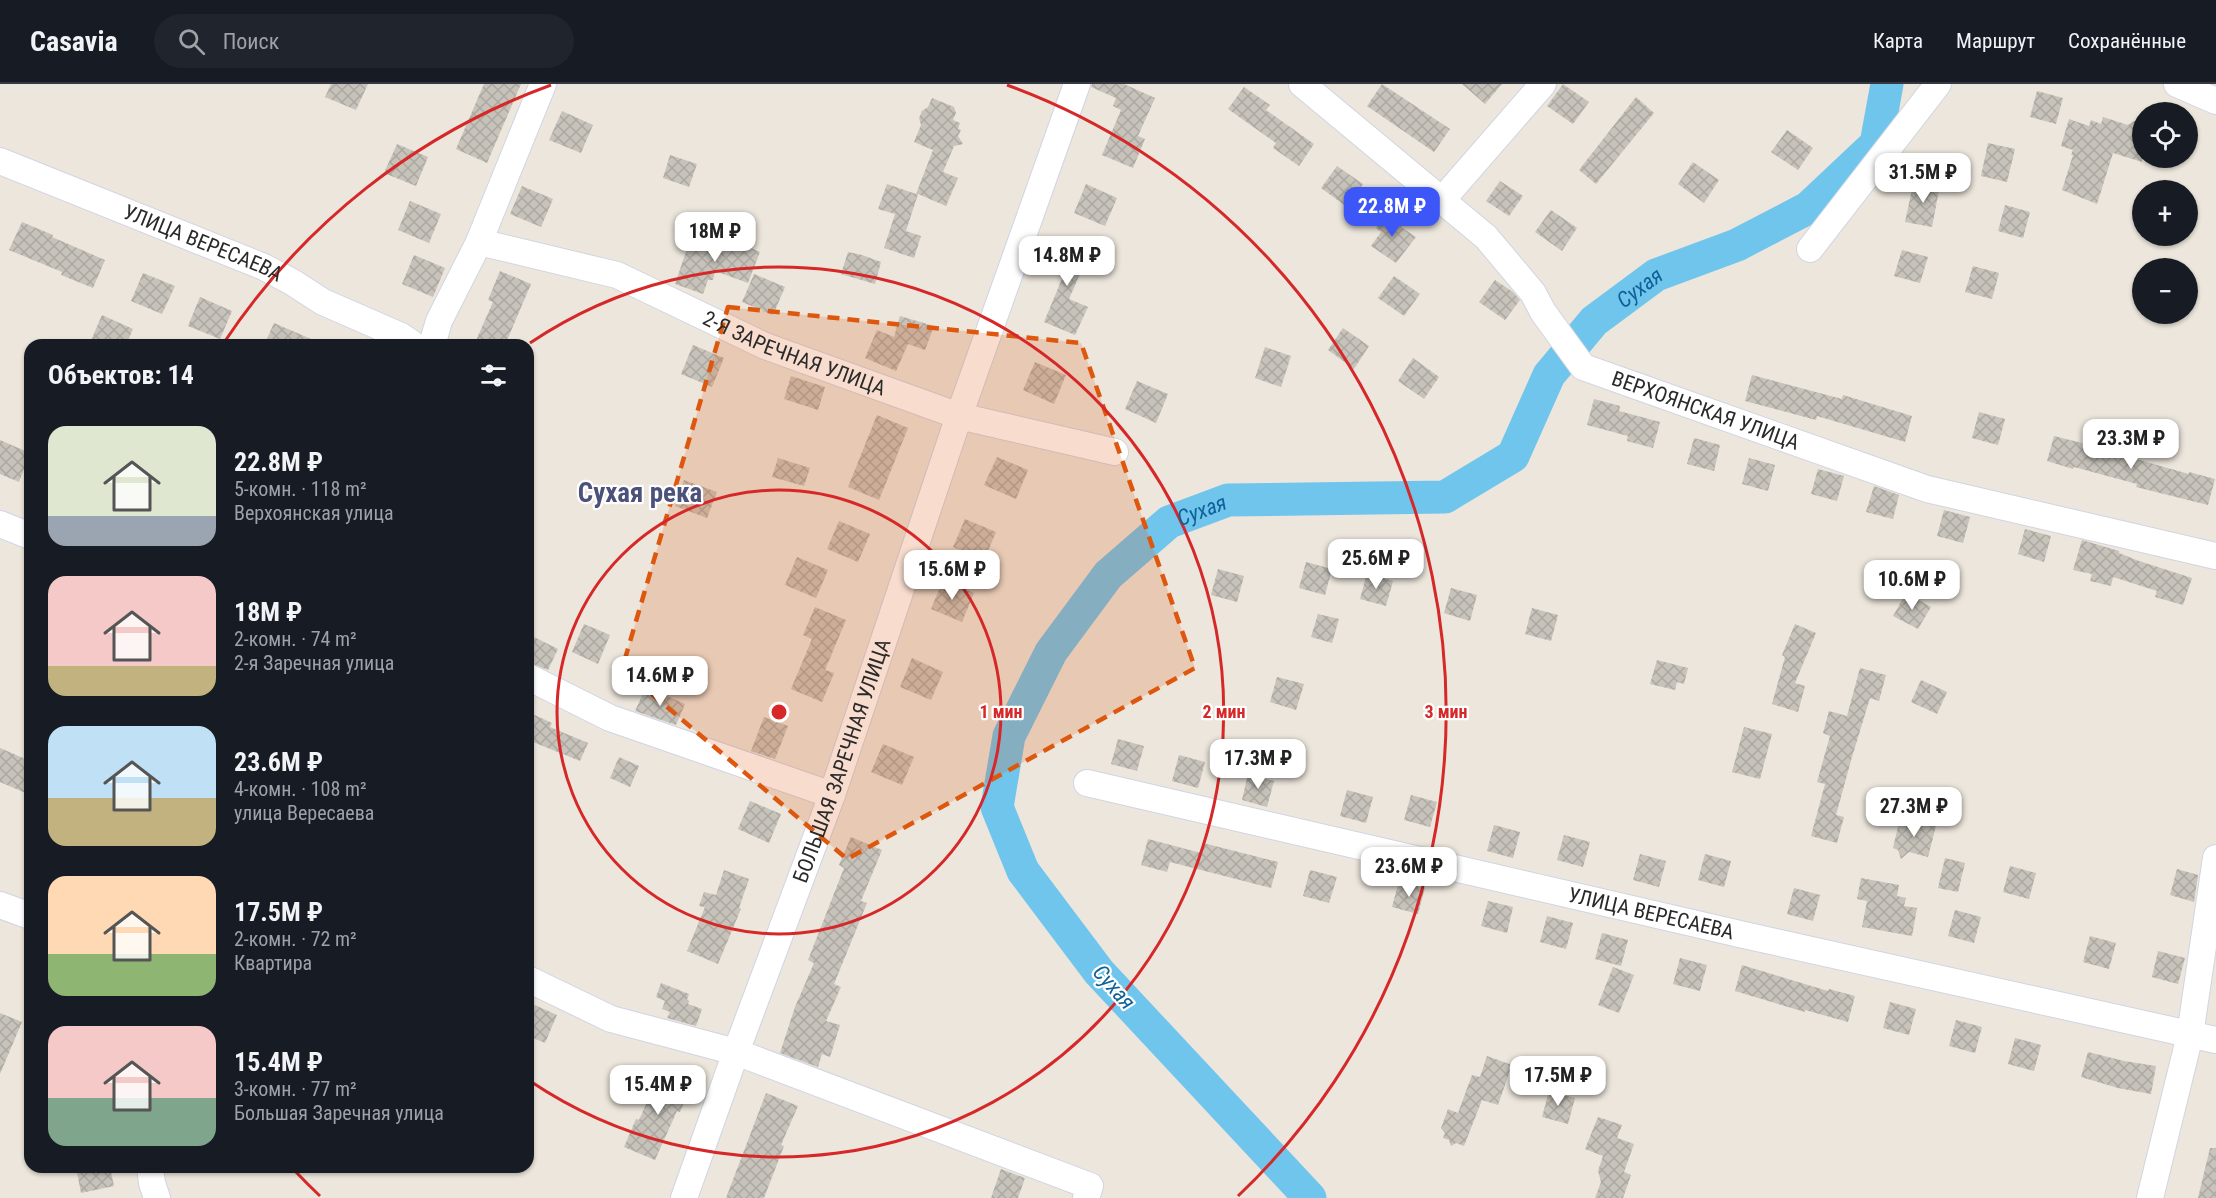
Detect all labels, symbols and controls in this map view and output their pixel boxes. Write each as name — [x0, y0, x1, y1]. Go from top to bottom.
search box — [154, 14, 574, 68]
text: Casavia — [30, 25, 118, 58]
icon: search — [175, 25, 208, 58]
text: Поиск — [223, 29, 279, 54]
text: Карта — [1873, 29, 1923, 53]
text: Маршрут — [1956, 29, 2035, 53]
text: Сохранённые — [2068, 29, 2186, 53]
map controls — [2132, 102, 2198, 324]
button: locate — [2132, 102, 2198, 168]
pin: 31.5M ₽ — [1868, 153, 1978, 204]
text: 31.5M ₽ — [1889, 160, 1957, 184]
button: + — [2132, 180, 2198, 246]
pin: 22.8M ₽ — [1337, 187, 1447, 238]
text: 22.8M ₽ — [1358, 194, 1426, 218]
street label: УЛИЦА ВЕРЕСАЕВА — [120, 200, 287, 287]
pin: 18M ₽ — [673, 212, 757, 263]
text: 18M ₽ — [689, 219, 741, 243]
pin: 14.8M ₽ — [1012, 236, 1122, 287]
text: 14.8M ₽ — [1033, 243, 1101, 267]
button: − — [2132, 258, 2198, 324]
water label: Сухая — [1611, 262, 1667, 313]
street label: 2-Я ЗАРЕЧНАЯ УЛИЦА — [699, 306, 889, 400]
icon: filters — [477, 359, 510, 392]
text: Объектов: 14 — [48, 360, 194, 390]
street label: ВЕРХОЯНСКАЯ УЛИЦА — [1609, 366, 1803, 455]
pin: 23.3M ₽ — [2076, 419, 2186, 470]
text: 23.3M ₽ — [2097, 426, 2165, 450]
text: 22.8M ₽ — [234, 447, 323, 477]
icon: home — [96, 450, 168, 522]
text: 5-комн. · 118 m² — [234, 477, 367, 501]
district label: Сухая река — [578, 477, 702, 509]
water label: Сухая — [1173, 489, 1230, 530]
text: Верхоянская улица — [234, 501, 394, 525]
pin: 25.6M ₽ — [1321, 539, 1431, 590]
text: 25.6M ₽ — [1342, 546, 1410, 570]
pin: 15.6M ₽ — [897, 550, 1007, 601]
text: 15.6M ₽ — [918, 557, 986, 581]
pin: 10.6M ₽ — [1857, 560, 1967, 611]
text: 10.6M ₽ — [1878, 567, 1946, 591]
text: 18M ₽ — [234, 597, 302, 627]
icon: home — [96, 600, 168, 672]
text: 2-комн. · 74 m² — [234, 627, 357, 651]
street label: БОЛЬШАЯ ЗАРЕЧНАЯ УЛИЦА — [788, 636, 896, 886]
text: 2-я Заречная улица — [234, 651, 394, 675]
pin: 14.6M ₽ — [605, 656, 715, 707]
text: 14.6M ₽ — [626, 663, 694, 687]
text: 1 мин — [979, 701, 1023, 722]
text: 2 мин — [1202, 701, 1246, 722]
text: 3 мин — [1424, 701, 1468, 722]
centre of rings — [769, 702, 789, 722]
pin: 17.3M ₽ — [1203, 739, 1313, 790]
text: 17.3M ₽ — [1224, 746, 1292, 770]
text: 23.6M ₽ — [234, 747, 323, 777]
icon: home — [96, 750, 168, 822]
text: 4-комн. · 108 m² — [234, 777, 367, 801]
pin: 27.3M ₽ — [1859, 787, 1969, 838]
text: 27.3M ₽ — [1880, 794, 1948, 818]
text: улица Вересаева — [234, 801, 374, 825]
pin: 23.6M ₽ — [1354, 847, 1464, 898]
text: 23.6M ₽ — [1375, 854, 1443, 878]
street label: УЛИЦА ВЕРЕСАЕВА — [1566, 883, 1736, 944]
text: 17.5M ₽ — [234, 897, 323, 927]
icon: home — [96, 900, 168, 972]
text: 2-комн. · 72 m² — [234, 927, 357, 951]
text: Квартира — [234, 951, 312, 975]
water label: Сухая — [1088, 960, 1140, 1014]
text: 15.4M ₽ — [234, 1047, 323, 1077]
icon: home — [96, 1050, 168, 1122]
pin: 17.5M ₽ — [1503, 1056, 1613, 1107]
text: 17.5M ₽ — [1524, 1063, 1592, 1087]
pin: 15.4M ₽ — [603, 1065, 713, 1116]
text: 15.4M ₽ — [624, 1072, 692, 1096]
text: 3-комн. · 77 m² — [234, 1077, 357, 1101]
text: Большая Заречная улица — [234, 1101, 444, 1125]

